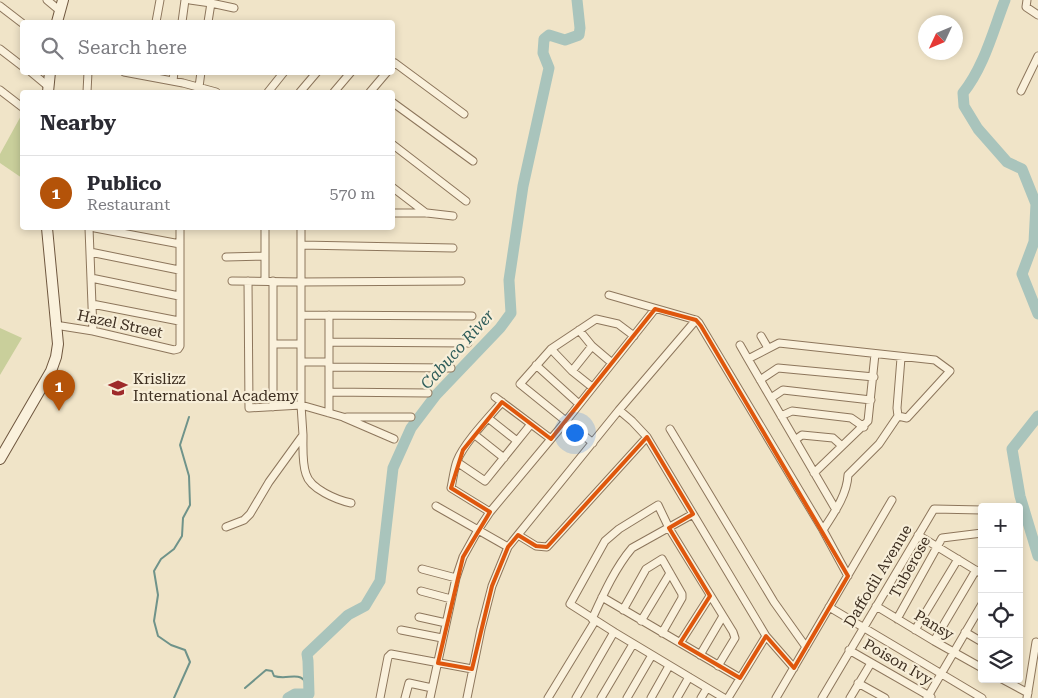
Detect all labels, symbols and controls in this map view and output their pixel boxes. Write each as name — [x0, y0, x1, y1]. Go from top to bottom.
north arrow — [918, 15, 963, 60]
search box — [20, 20, 395, 75]
icon: search — [38, 34, 66, 62]
text: Search here — [78, 36, 187, 59]
text: Nearby — [40, 111, 116, 135]
text: Publico — [87, 172, 162, 195]
text: 1 — [52, 184, 60, 203]
text: 570 m — [329, 184, 375, 203]
text: Restaurant — [87, 195, 170, 214]
water label: Cabuco River — [417, 305, 498, 393]
street label: Hazel Street — [76, 306, 165, 342]
pin: 1 — [43, 370, 75, 411]
place label: Krislizz International Academy — [133, 370, 299, 405]
school or university icon: Krislizz International Academy — [107, 377, 129, 399]
your location — [562, 420, 588, 446]
map controls — [978, 503, 1023, 683]
button: + — [978, 503, 1023, 548]
street label: Daffodil Avenue — [840, 521, 916, 631]
street label: Tuberose — [886, 533, 934, 601]
button: − — [978, 548, 1023, 593]
button: locate — [978, 593, 1023, 638]
street label: Pansy — [911, 606, 957, 644]
street label: Poison Ivy — [860, 635, 936, 689]
button: layers — [978, 638, 1023, 683]

